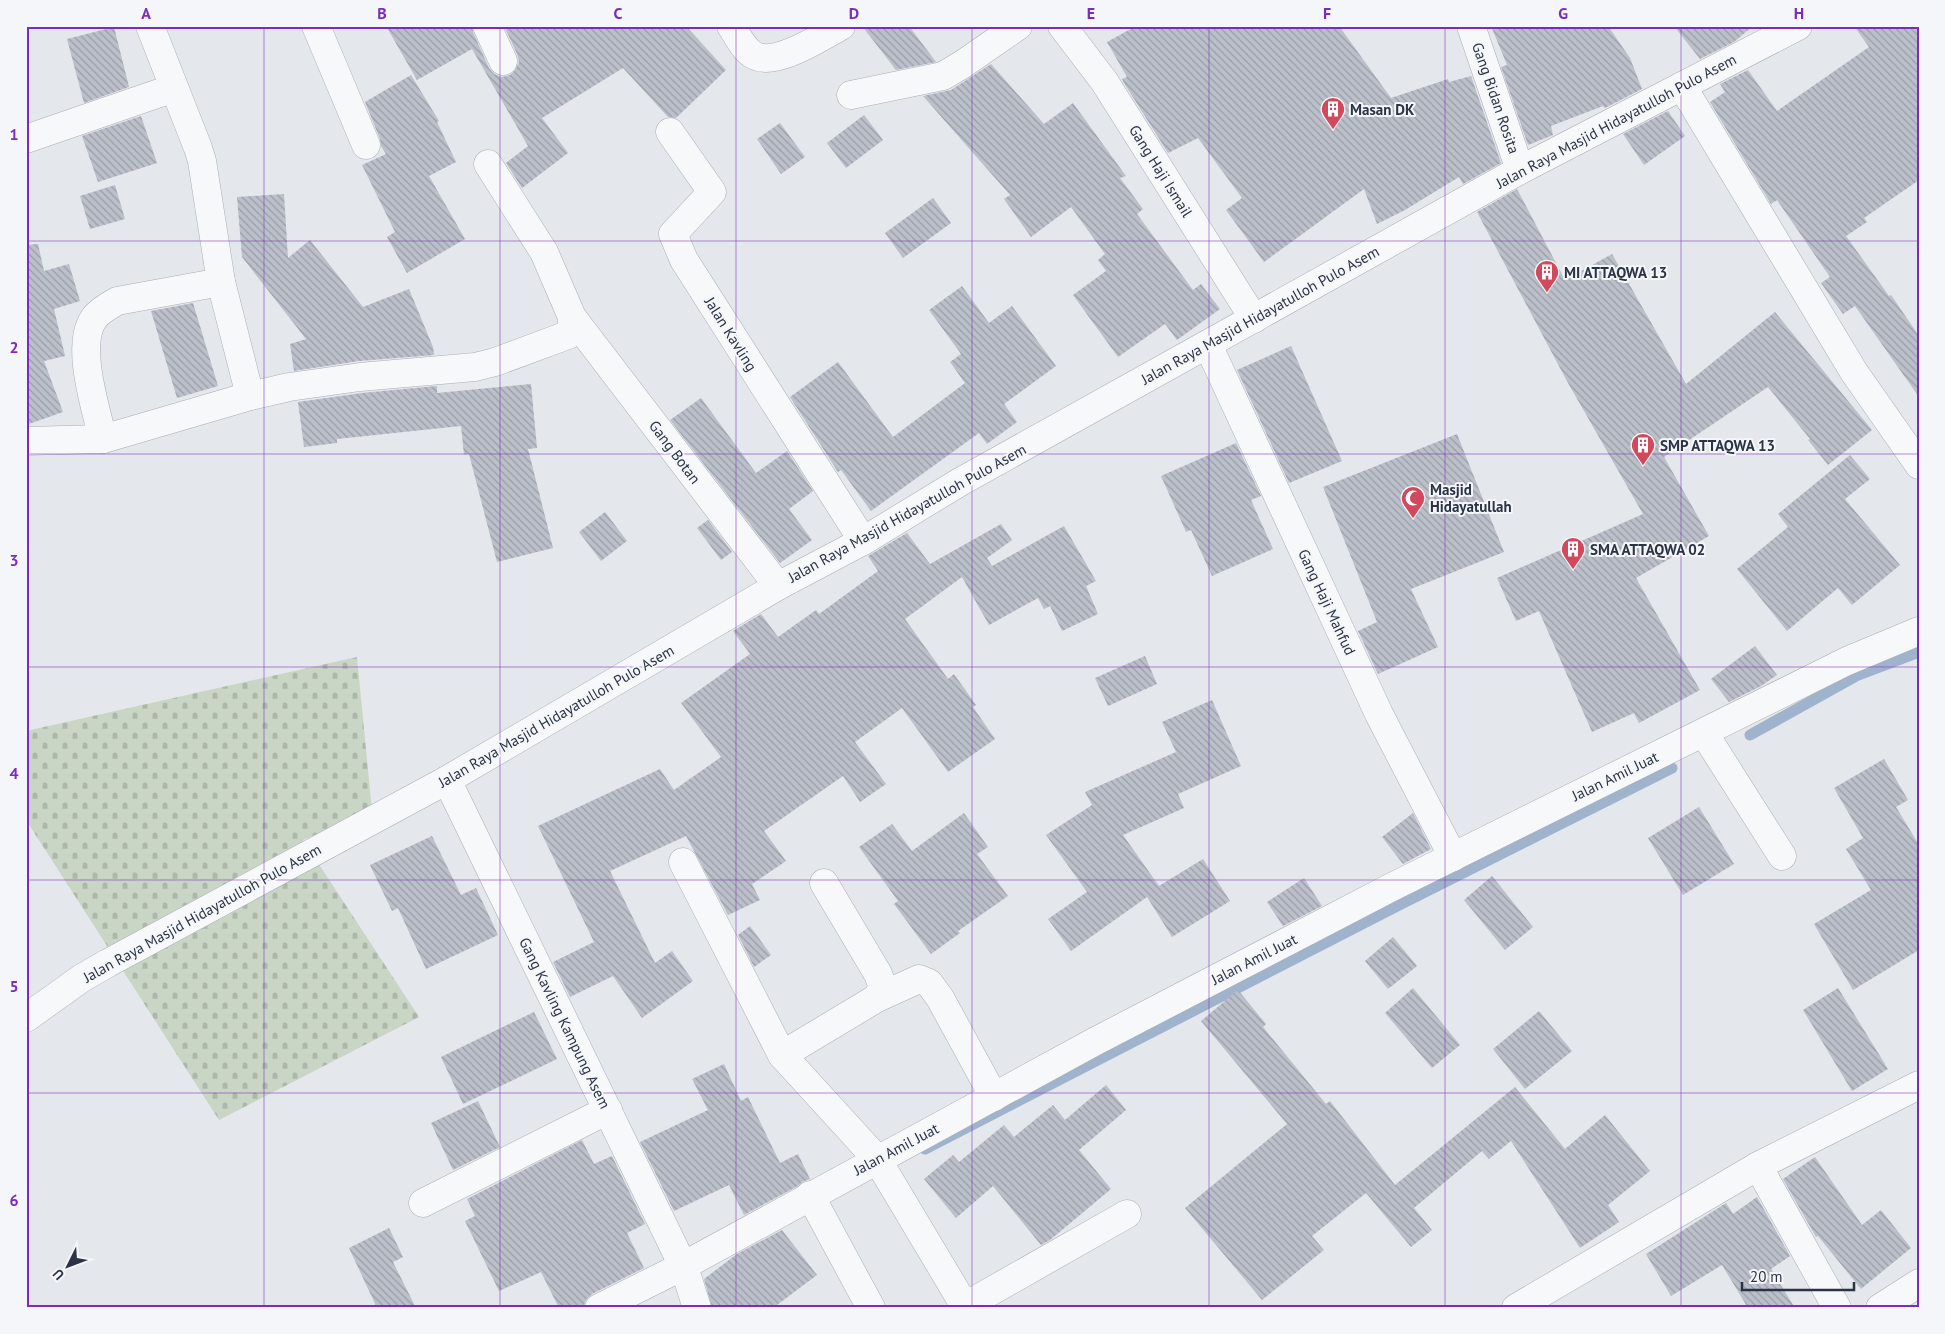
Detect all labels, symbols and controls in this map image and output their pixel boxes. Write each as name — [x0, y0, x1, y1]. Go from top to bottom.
text: A — [141, 3, 151, 23]
text: B — [377, 3, 387, 23]
text: C — [614, 3, 623, 23]
text: D — [849, 3, 859, 23]
text: E — [1087, 3, 1095, 23]
text: F — [1323, 3, 1331, 23]
text: G — [1558, 3, 1568, 23]
text: H — [1794, 3, 1804, 23]
street label: Gang Bidan Rosita — [1468, 40, 1524, 156]
street label: Jalan Raya Masjid Hidayatulloh Pulo Asem — [1492, 49, 1739, 193]
building icon: Masan DK — [1320, 96, 1346, 130]
place label: Masan DK — [1350, 100, 1415, 119]
street label: Gang Haji Ismail — [1125, 121, 1197, 221]
text: 1 — [9, 124, 19, 144]
street label: Jalan Raya Masjid Hidayatulloh Pulo Asem — [1137, 241, 1382, 389]
building icon: MI ATTAQWA 13 — [1534, 259, 1560, 293]
place label: MI ATTAQWA 13 — [1564, 263, 1667, 282]
street label: Jalan Kavling — [700, 293, 761, 375]
text: 2 — [9, 337, 19, 357]
street label: Gang Botan — [645, 417, 705, 487]
building icon: SMP ATTAQWA 13 — [1630, 432, 1656, 466]
place label: SMP ATTAQWA 13 — [1660, 436, 1775, 455]
street label: Jalan Raya Masjid Hidayatulloh Pulo Asem — [784, 439, 1029, 587]
place label: Masjid Hidayatullah — [1430, 480, 1512, 516]
mosque icon: Masjid Hidayatullah — [1400, 485, 1426, 519]
building icon: SMA ATTAQWA 02 — [1560, 536, 1586, 570]
place label: SMA ATTAQWA 02 — [1590, 540, 1705, 559]
street label: Gang Haji Mahfud — [1294, 546, 1360, 658]
text: 3 — [9, 550, 19, 570]
street label: Jalan Raya Masjid Hidayatulloh Pulo Asem — [434, 640, 677, 792]
street label: Jalan Amil Juat — [1568, 747, 1661, 806]
text: 4 — [9, 763, 19, 783]
street label: Jalan Raya Masjid Hidayatulloh Pulo Asem — [79, 839, 324, 987]
street label: Jalan Amil Juat — [1207, 929, 1300, 989]
street label: Gang Kavling Kampung Asem — [515, 934, 615, 1112]
text: 5 — [9, 976, 19, 996]
street label: Jalan Amil Juat — [849, 1119, 942, 1180]
text: 6 — [9, 1190, 19, 1210]
north arrow — [42, 1242, 92, 1292]
scale bar — [1742, 1259, 1855, 1291]
text: U — [49, 1265, 68, 1284]
text: 20 m — [1750, 1267, 1783, 1286]

